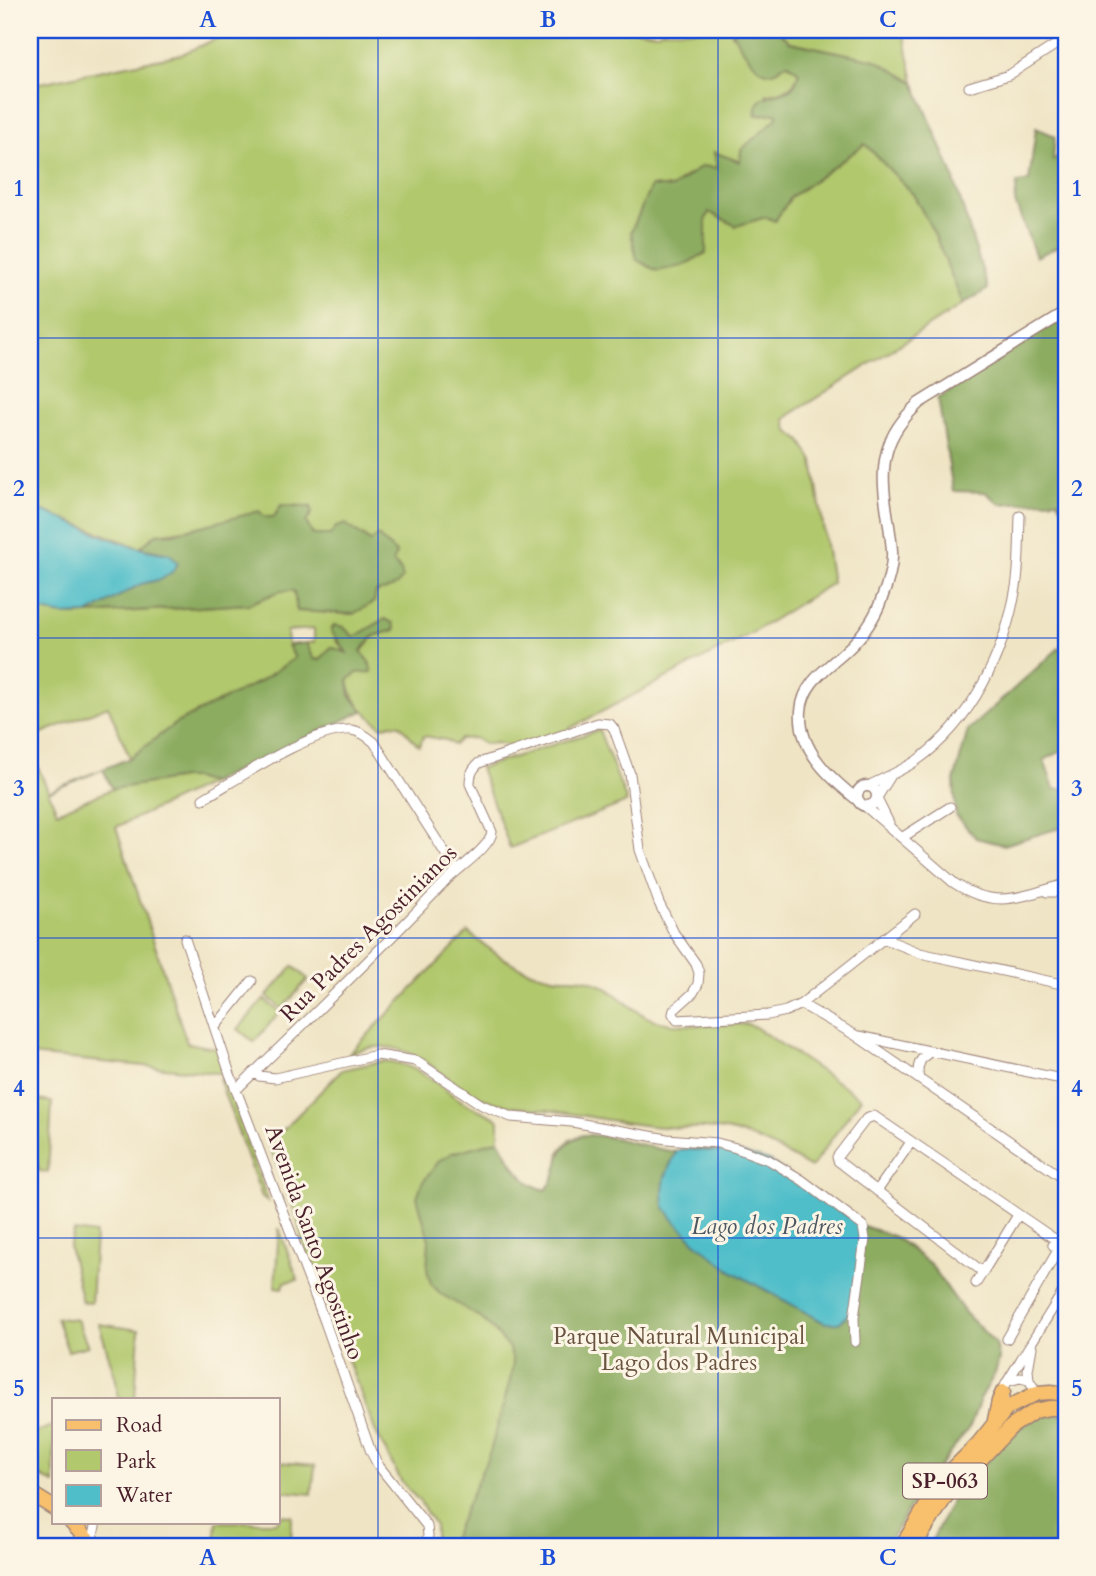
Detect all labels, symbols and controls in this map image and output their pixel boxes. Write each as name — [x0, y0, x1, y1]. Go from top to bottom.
text: A — [199, 4, 217, 35]
text: B — [540, 4, 556, 35]
text: C — [879, 4, 897, 35]
text: 1 — [13, 173, 25, 204]
text: 1 — [1071, 173, 1083, 204]
text: 2 — [13, 473, 25, 504]
text: 2 — [1071, 473, 1083, 504]
text: 3 — [13, 773, 25, 804]
text: 3 — [1071, 773, 1083, 804]
street label: Rua Padres Agostinianos — [273, 838, 464, 1029]
text: 4 — [13, 1073, 25, 1104]
text: 4 — [1071, 1073, 1083, 1104]
street label: Avenida Santo Agostinho — [258, 1120, 372, 1364]
water label: Lago dos Padres — [691, 1210, 843, 1243]
park label: Parque Natural Municipal Lago dos Padres — [553, 1321, 805, 1378]
text: 5 — [13, 1373, 25, 1404]
text: 5 — [1071, 1373, 1083, 1404]
legend — [52, 1398, 280, 1524]
text: Road — [116, 1411, 162, 1440]
text: Park — [116, 1447, 157, 1476]
road number: SP-063 — [903, 1464, 987, 1498]
text: Water — [115, 1481, 172, 1510]
text: A — [199, 1542, 217, 1573]
text: B — [540, 1542, 556, 1573]
text: C — [879, 1542, 897, 1573]

